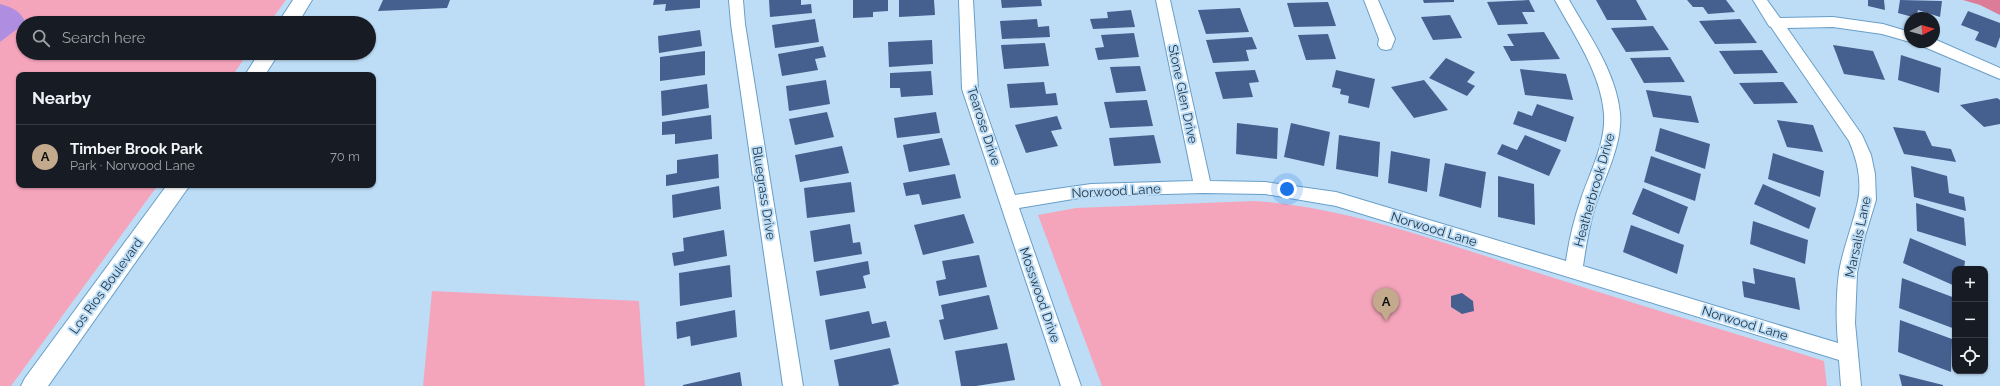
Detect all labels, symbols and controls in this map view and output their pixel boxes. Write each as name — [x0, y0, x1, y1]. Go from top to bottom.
north arrow — [1904, 12, 1940, 48]
search box — [16, 16, 376, 60]
icon: search — [30, 27, 52, 49]
text: Search here — [62, 29, 145, 47]
street label: Stone Glen Drive — [1165, 43, 1201, 145]
street label: Tearose Drive — [964, 85, 1004, 167]
text: Nearby — [32, 88, 91, 108]
street label: Heatherbrook Drive — [1571, 131, 1617, 248]
text: Timber Brook Park — [70, 140, 203, 158]
street label: Bluegrass Drive — [749, 145, 779, 241]
text: A — [41, 149, 49, 164]
text: 70 m — [330, 149, 360, 164]
text: Park · Norwood Lane — [70, 158, 195, 173]
your location — [1277, 179, 1297, 199]
street label: Norwood Lane — [1071, 181, 1161, 201]
street label: Marsalis Lane — [1842, 195, 1874, 279]
street label: Norwood Lane — [1389, 209, 1479, 249]
street label: Los Rios Boulevard — [66, 235, 146, 337]
street label: Mosswood Drive — [1017, 245, 1063, 345]
map controls — [1952, 266, 1988, 374]
button: + — [1952, 266, 1988, 302]
pin: A — [1373, 288, 1399, 321]
button: − — [1952, 302, 1988, 338]
street label: Norwood Lane — [1700, 303, 1790, 343]
button: locate — [1952, 338, 1988, 374]

